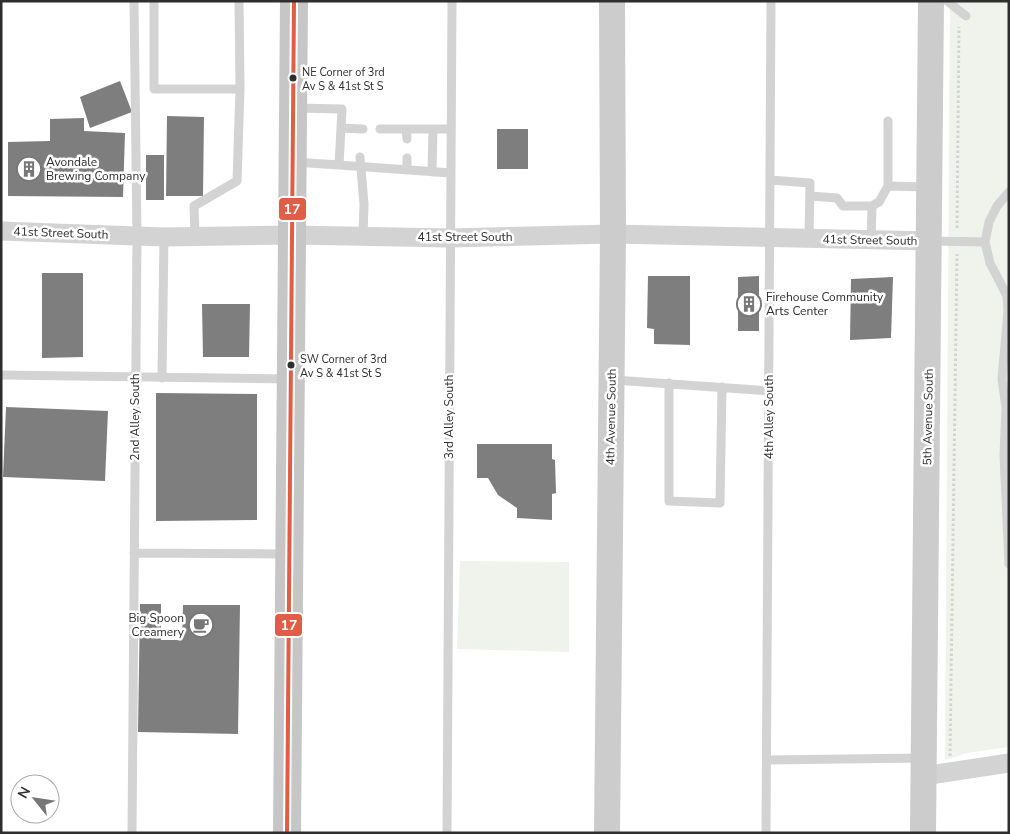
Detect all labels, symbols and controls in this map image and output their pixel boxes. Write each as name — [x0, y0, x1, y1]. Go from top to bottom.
place label: NE Corner of 3rd Av S & 41st St S — [302, 65, 385, 94]
marker: NE Corner of 3rd Av S & 41st St S — [288, 73, 298, 83]
place label: Avondale Brewing Company — [46, 154, 146, 184]
building icon: Avondale Brewing Company — [16, 156, 42, 182]
line badge: 17 — [278, 197, 307, 221]
text: 17 — [284, 200, 300, 219]
street label: 41st Street South — [13, 223, 109, 243]
street label: 41st Street South — [417, 229, 513, 245]
street label: 41st Street South — [822, 231, 918, 249]
place label: Firehouse Community Arts Center — [766, 289, 884, 319]
building icon: Firehouse Community Arts Center — [736, 291, 762, 317]
place label: SW Corner of 3rd Av S & 41st St S — [300, 352, 387, 381]
marker: SW Corner of 3rd Av S & 41st St S — [286, 360, 296, 370]
street label: 4th Avenue South — [602, 368, 620, 466]
street label: 5th Avenue South — [919, 368, 937, 466]
street label: 2nd Alley South — [127, 373, 143, 461]
street label: 3rd Alley South — [441, 375, 457, 459]
street label: 4th Alley South — [761, 375, 777, 459]
place label: Big Spoon Creamery — [128, 610, 185, 640]
cafe icon: Big Spoon Creamery — [188, 612, 214, 638]
line badge: 17 — [274, 613, 303, 637]
text: 17 — [281, 616, 297, 635]
north arrow — [10, 774, 60, 824]
text: N — [13, 783, 35, 802]

